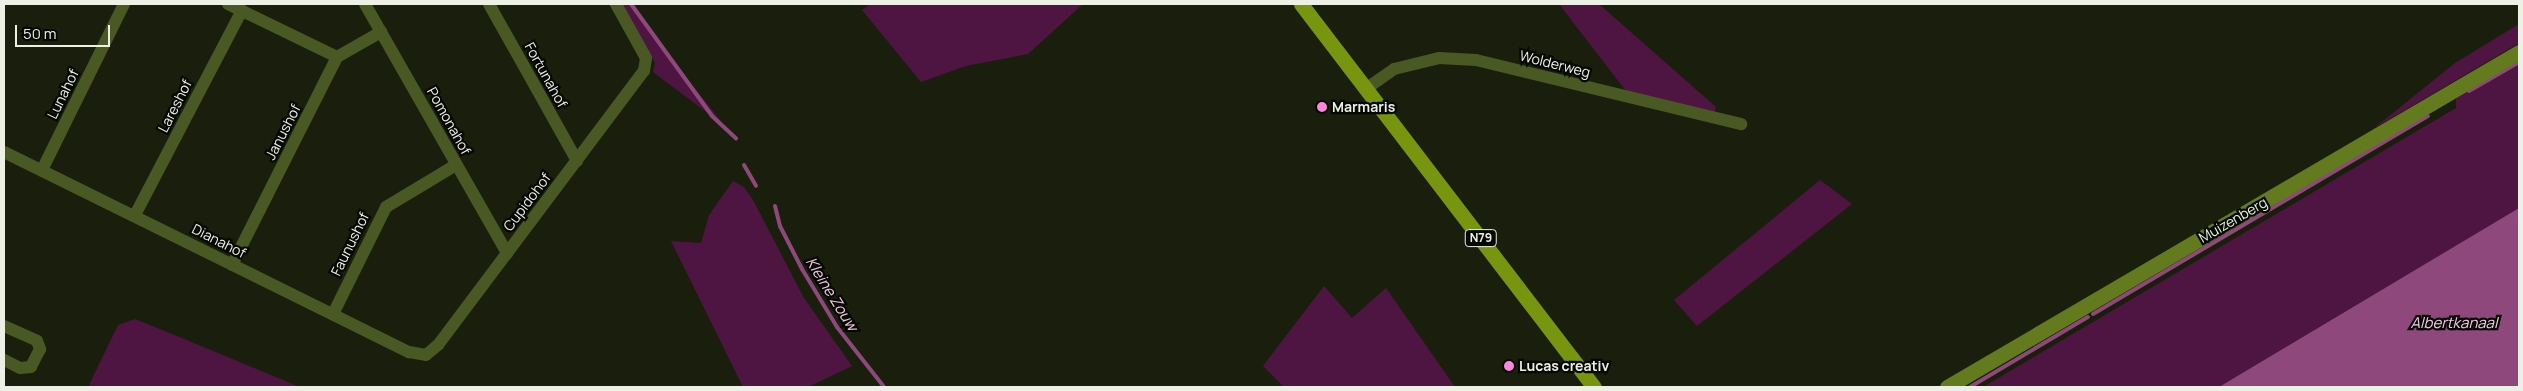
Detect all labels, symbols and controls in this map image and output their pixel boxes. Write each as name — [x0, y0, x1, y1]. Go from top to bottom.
scale bar — [18, 15, 112, 47]
text: 50 m — [23, 23, 57, 44]
street label: Fortunahof — [521, 40, 571, 110]
street label: Wolderweg — [1518, 47, 1592, 81]
street label: Lunahof — [44, 66, 82, 122]
street label: Lareshof — [155, 77, 195, 135]
street label: Pomonahof — [424, 84, 474, 158]
place label: Marmaris — [1332, 99, 1395, 115]
marker: Marmaris — [1316, 101, 1328, 113]
street label: Janushof — [262, 102, 304, 162]
street label: Cupidohof — [500, 170, 554, 234]
street label: Muizenberg — [2196, 194, 2270, 246]
street label: Faunushof — [327, 210, 373, 278]
street label: Dianahof — [189, 220, 249, 262]
road number: N79 — [1465, 228, 1497, 248]
water label: Kleine Zouw — [802, 254, 862, 334]
water label: Albertkanaal — [2411, 314, 2497, 332]
place label: Lucas creativ — [1519, 358, 1609, 374]
marker: Lucas creativ — [1503, 360, 1515, 372]

